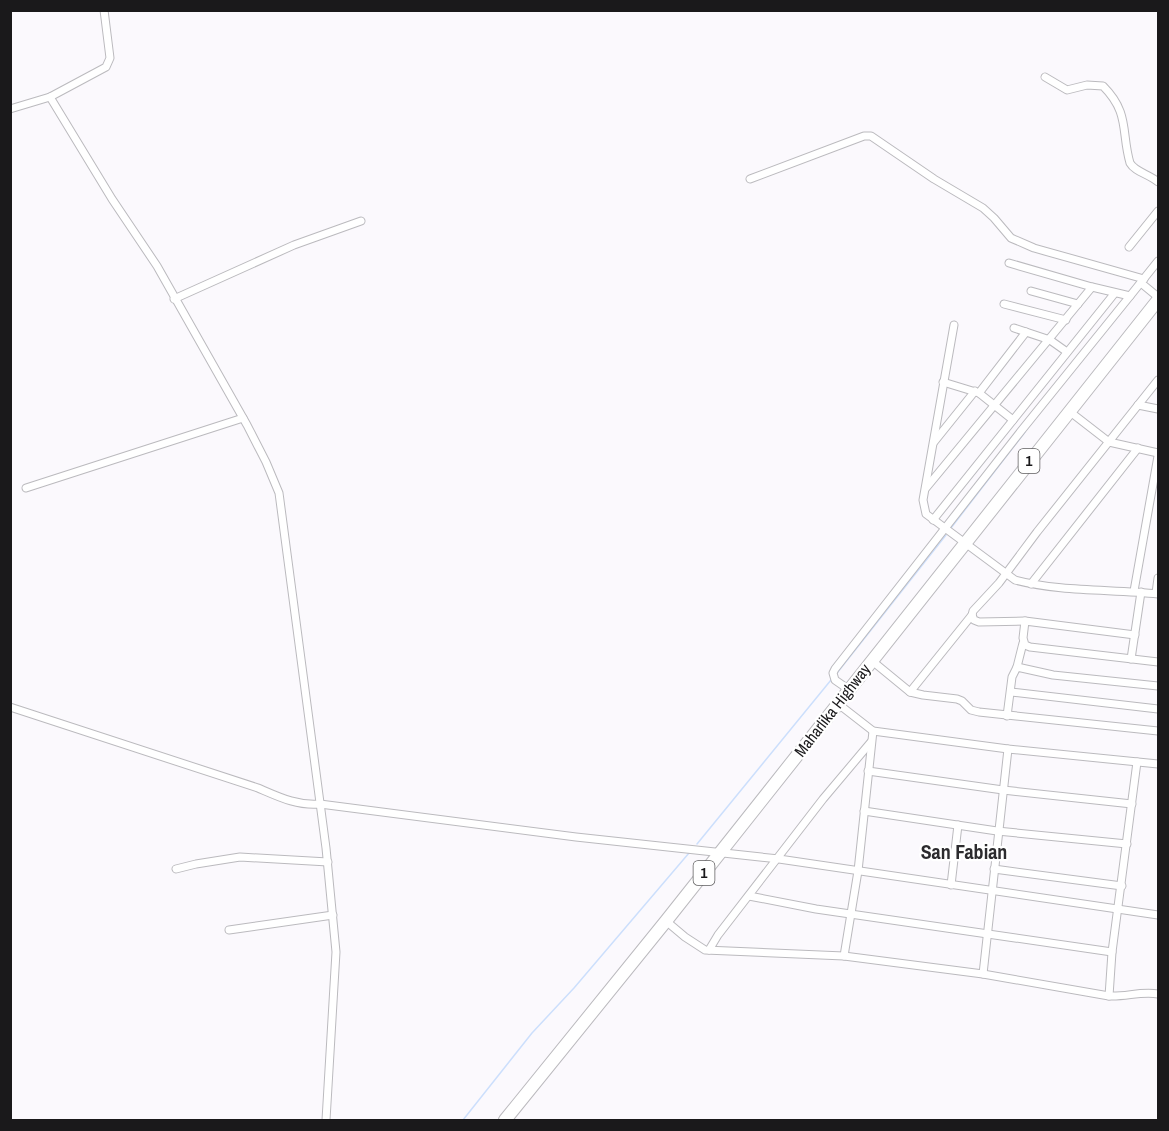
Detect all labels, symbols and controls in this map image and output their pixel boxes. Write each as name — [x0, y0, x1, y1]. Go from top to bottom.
road number: 1 — [1018, 449, 1040, 473]
street label: Maharlika Highway — [789, 659, 876, 761]
district label: San Fabian — [921, 838, 1007, 865]
road number: 1 — [694, 861, 714, 885]

